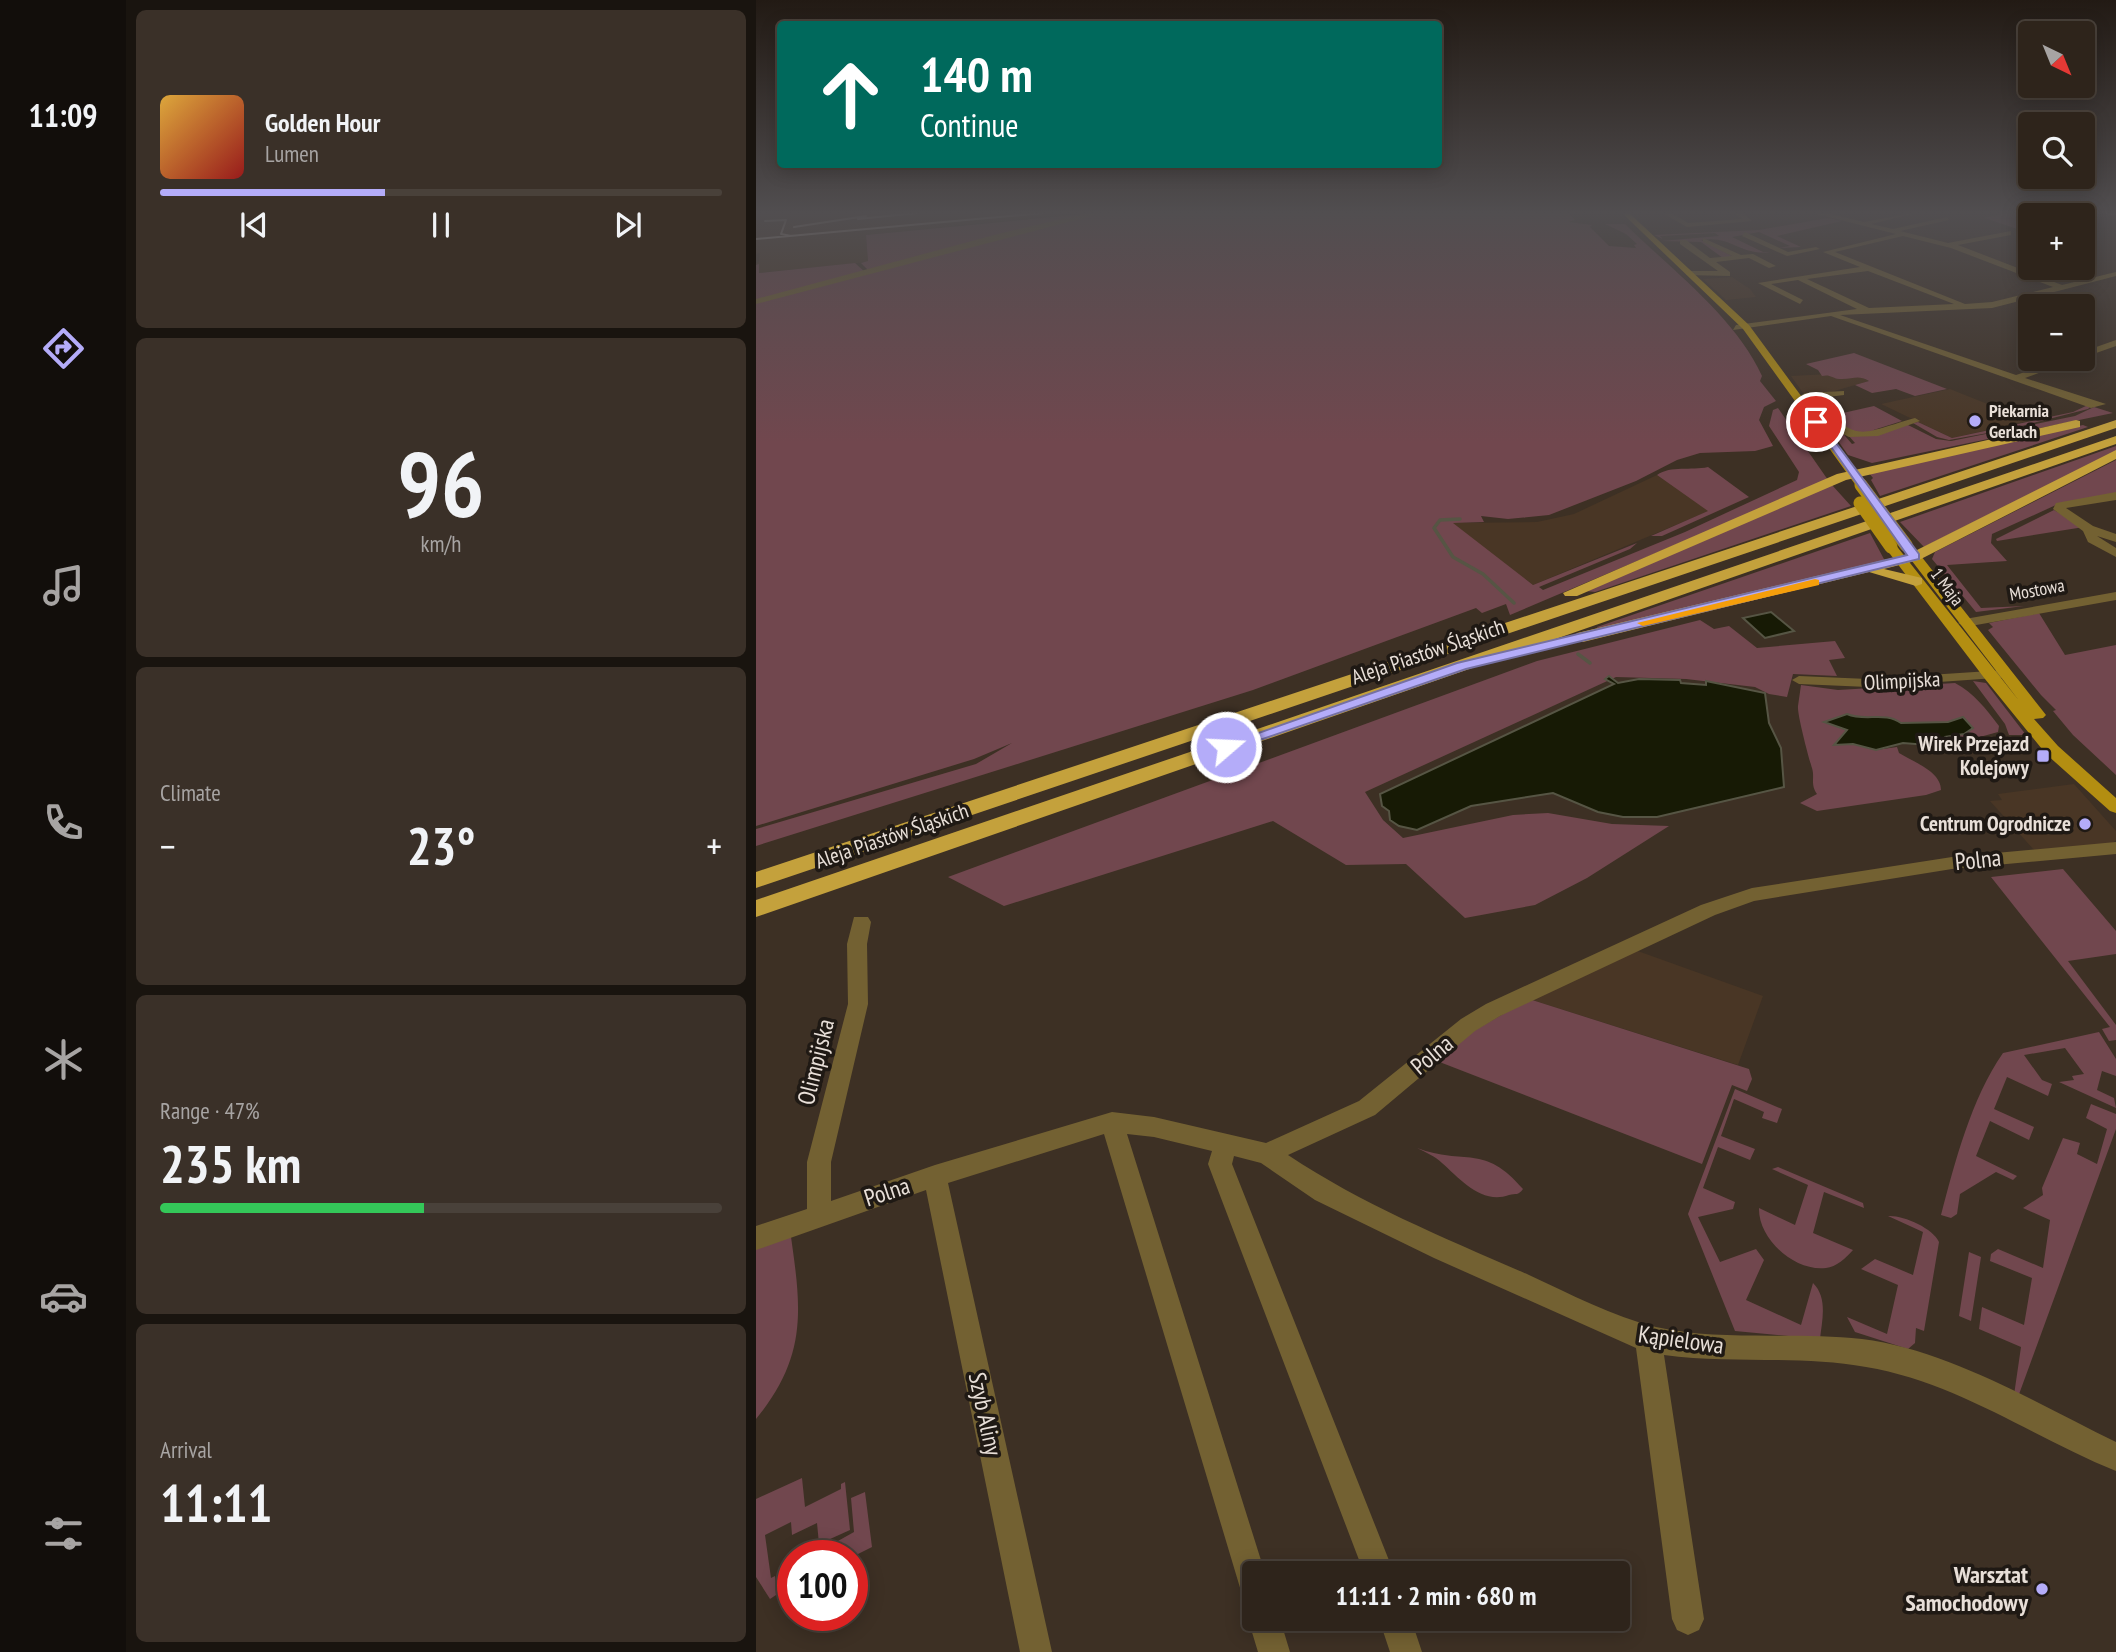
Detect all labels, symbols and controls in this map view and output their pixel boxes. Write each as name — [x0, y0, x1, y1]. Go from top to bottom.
north arrow — [2018, 21, 2095, 98]
map controls — [2018, 21, 2095, 371]
text: 140 m — [920, 42, 1033, 106]
icon: ahead — [805, 49, 896, 140]
text: 11:09 — [28, 94, 98, 136]
text: Continue — [920, 104, 1019, 146]
text: Golden Hour — [265, 106, 380, 139]
button: search — [2018, 112, 2095, 189]
text: Lumen — [265, 139, 319, 168]
button: + — [2018, 203, 2095, 280]
icon: previous — [235, 206, 273, 244]
icon: pause — [422, 206, 460, 244]
icon: next — [609, 206, 647, 244]
button: − — [2018, 294, 2095, 371]
icon: directions — [39, 324, 88, 373]
pin — [1786, 392, 1846, 452]
place label: Piekarnia Gerlach — [1989, 399, 2049, 443]
icon: arrive — [1797, 403, 1835, 441]
marker: Piekarnia Gerlach — [1967, 413, 1983, 429]
text: 96 — [398, 424, 485, 542]
text: km/h — [421, 529, 461, 558]
icon: music — [39, 561, 88, 610]
street label: 1 Maja — [1926, 563, 1969, 610]
street label: Mostowa — [2008, 573, 2066, 606]
street label: Aleja Piastów Śląskich — [1348, 613, 1508, 690]
street label: Olimpijska — [1863, 665, 1941, 696]
position arrow — [1189, 710, 1263, 784]
place label: Wirek Przejazd Kolejowy — [1917, 730, 2030, 781]
marker: Wirek Przejazd Kolejowy — [2035, 748, 2051, 764]
text: Climate — [160, 778, 221, 807]
street label: Aleja Piastów Śląskich — [812, 797, 972, 874]
icon: phone — [39, 798, 88, 847]
place label: Centrum Ogrodnicze — [1920, 810, 2071, 837]
text: 23° — [407, 812, 475, 879]
marker: Centrum Ogrodnicze — [2077, 816, 2093, 832]
text: − — [160, 821, 176, 870]
text: + — [706, 821, 722, 870]
street label: Polna — [1953, 842, 2003, 877]
street label: Olimpijska — [790, 1016, 841, 1108]
street label: Polna — [1404, 1028, 1459, 1081]
icon: climate — [39, 1035, 88, 1084]
text: Range · 47% — [160, 1096, 260, 1125]
text: 235 km — [160, 1130, 301, 1197]
street label: Polna — [860, 1170, 914, 1213]
icon: car — [39, 1272, 88, 1321]
street label: Kąpielowa — [1636, 1318, 1726, 1361]
street label: Szyb Aliny — [962, 1369, 1009, 1458]
text: Arrival — [160, 1435, 212, 1464]
text: 11:11 — [160, 1469, 272, 1536]
icon: filters — [39, 1509, 88, 1558]
speed limit sign: 100 — [777, 1540, 868, 1631]
place label: Warsztat Samochodowy — [1905, 1559, 2028, 1618]
text: 11:11 · 2 min · 680 m — [1336, 1579, 1536, 1612]
marker: Warsztat Samochodowy — [2034, 1581, 2050, 1597]

